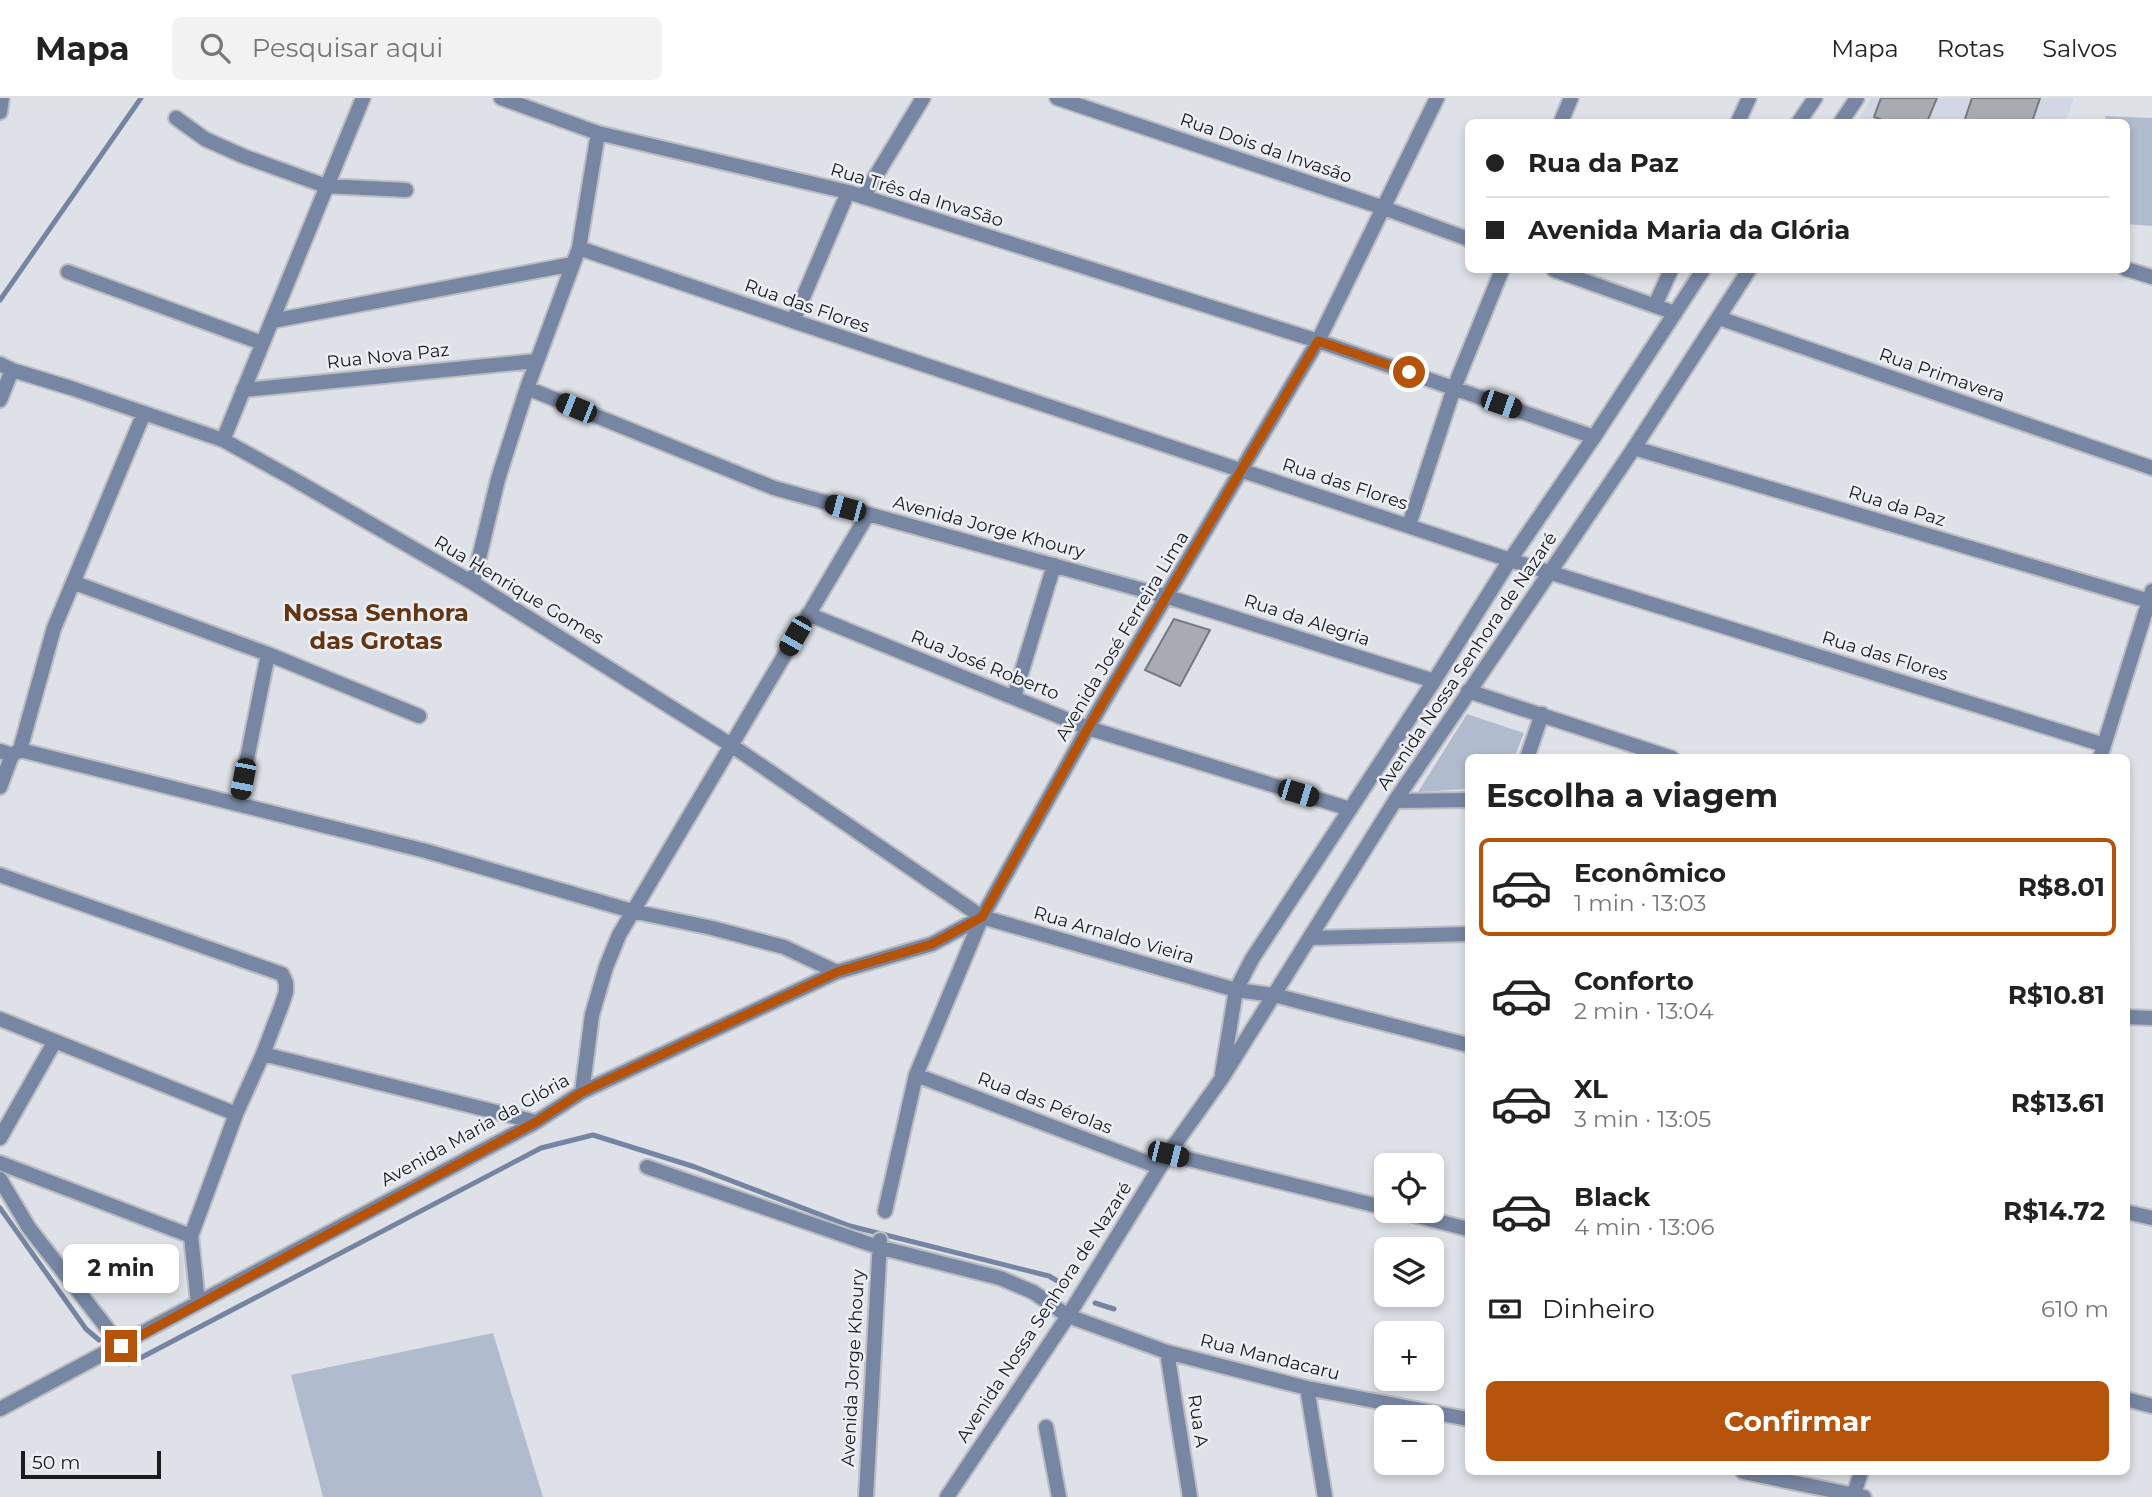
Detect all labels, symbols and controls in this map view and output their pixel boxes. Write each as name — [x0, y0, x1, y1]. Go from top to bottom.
search box — [172, 17, 662, 80]
text: Mapa — [35, 28, 130, 68]
icon: search — [196, 29, 234, 67]
text: Pesquisar aqui — [252, 32, 443, 64]
text: Mapa — [1831, 34, 1899, 63]
text: Rotas — [1937, 34, 2004, 63]
text: Salvos — [2042, 34, 2117, 63]
street label: Rua Dois da Invasão — [1177, 108, 1355, 188]
text: Rua da Paz — [1528, 147, 1679, 179]
street label: Rua Três da InvaSão — [828, 158, 1006, 232]
text: Avenida Maria da Glória — [1528, 214, 1850, 246]
street label: Rua das Flores — [742, 274, 873, 338]
street label: Rua Nova Paz — [326, 339, 450, 373]
street label: Rua Primavera — [1876, 343, 2008, 407]
route start — [1393, 356, 1425, 388]
car — [1478, 387, 1525, 421]
car — [553, 390, 600, 426]
street label: Rua das Flores — [1279, 453, 1411, 515]
street label: Rua da Paz — [1846, 481, 1948, 531]
street label: Avenida Jorge Khoury — [891, 491, 1088, 563]
car — [822, 492, 869, 524]
street label: Avenida José Ferreira Lima — [1051, 527, 1193, 745]
street label: Avenida Nossa Senhora de Nazaré — [1372, 528, 1562, 794]
street label: Rua Henrique Gomes — [430, 531, 608, 649]
street label: Rua da Alegria — [1241, 589, 1373, 651]
district label: Nossa Senhora das Grotas — [283, 598, 469, 655]
car — [776, 613, 815, 659]
street label: Rua José Roberto — [908, 625, 1062, 705]
street label: Rua das Flores — [1819, 626, 1951, 686]
car — [229, 756, 258, 802]
text: Escolha a viagem — [1486, 776, 1778, 815]
car — [1275, 777, 1322, 809]
icon: car — [1490, 856, 1553, 919]
text: Econômico — [1574, 857, 1726, 889]
text: R$8.01 — [2018, 871, 2105, 903]
text: 1 min · 13:03 — [1574, 889, 1706, 917]
street label: Rua Arnaldo Vieira — [1031, 902, 1197, 968]
icon: car — [1490, 964, 1553, 1027]
text: Conforto — [1574, 965, 1694, 997]
text: R$10.81 — [2008, 979, 2105, 1011]
text: 2 min · 13:04 — [1574, 997, 1714, 1025]
street label: Rua das Pérolas — [974, 1067, 1116, 1139]
street label: Avenida Maria da Glória — [377, 1069, 573, 1191]
icon: car — [1490, 1072, 1553, 1135]
text: XL — [1574, 1073, 1608, 1105]
text: R$13.61 — [2011, 1087, 2105, 1119]
text: 3 min · 13:05 — [1574, 1105, 1711, 1133]
car — [1146, 1139, 1191, 1169]
map controls — [1374, 1153, 1444, 1475]
button: locate — [1374, 1153, 1444, 1223]
street label: Avenida Nossa Senhora de Nazaré — [951, 1177, 1137, 1446]
icon: car — [1490, 1180, 1553, 1243]
text: Black — [1574, 1181, 1650, 1213]
text: R$14.72 — [2003, 1195, 2105, 1227]
text: 4 min · 13:06 — [1574, 1213, 1715, 1241]
button: layers — [1374, 1237, 1444, 1307]
callout: 2 min — [63, 1244, 179, 1294]
text: 2 min — [87, 1254, 155, 1282]
street label: Avenida Jorge Khoury — [837, 1268, 869, 1467]
icon: cash — [1486, 1290, 1524, 1328]
text: Dinheiro — [1542, 1293, 1655, 1325]
text: 610 m — [2041, 1295, 2109, 1323]
button: + — [1374, 1321, 1444, 1391]
street label: Rua Mandacaru — [1198, 1329, 1342, 1385]
route end — [105, 1330, 137, 1362]
button: Confirmar — [1486, 1381, 2109, 1461]
street label: Rua A — [1183, 1393, 1213, 1449]
button: − — [1374, 1405, 1444, 1475]
scale bar — [21, 1448, 161, 1480]
text: 50 m — [32, 1451, 80, 1474]

